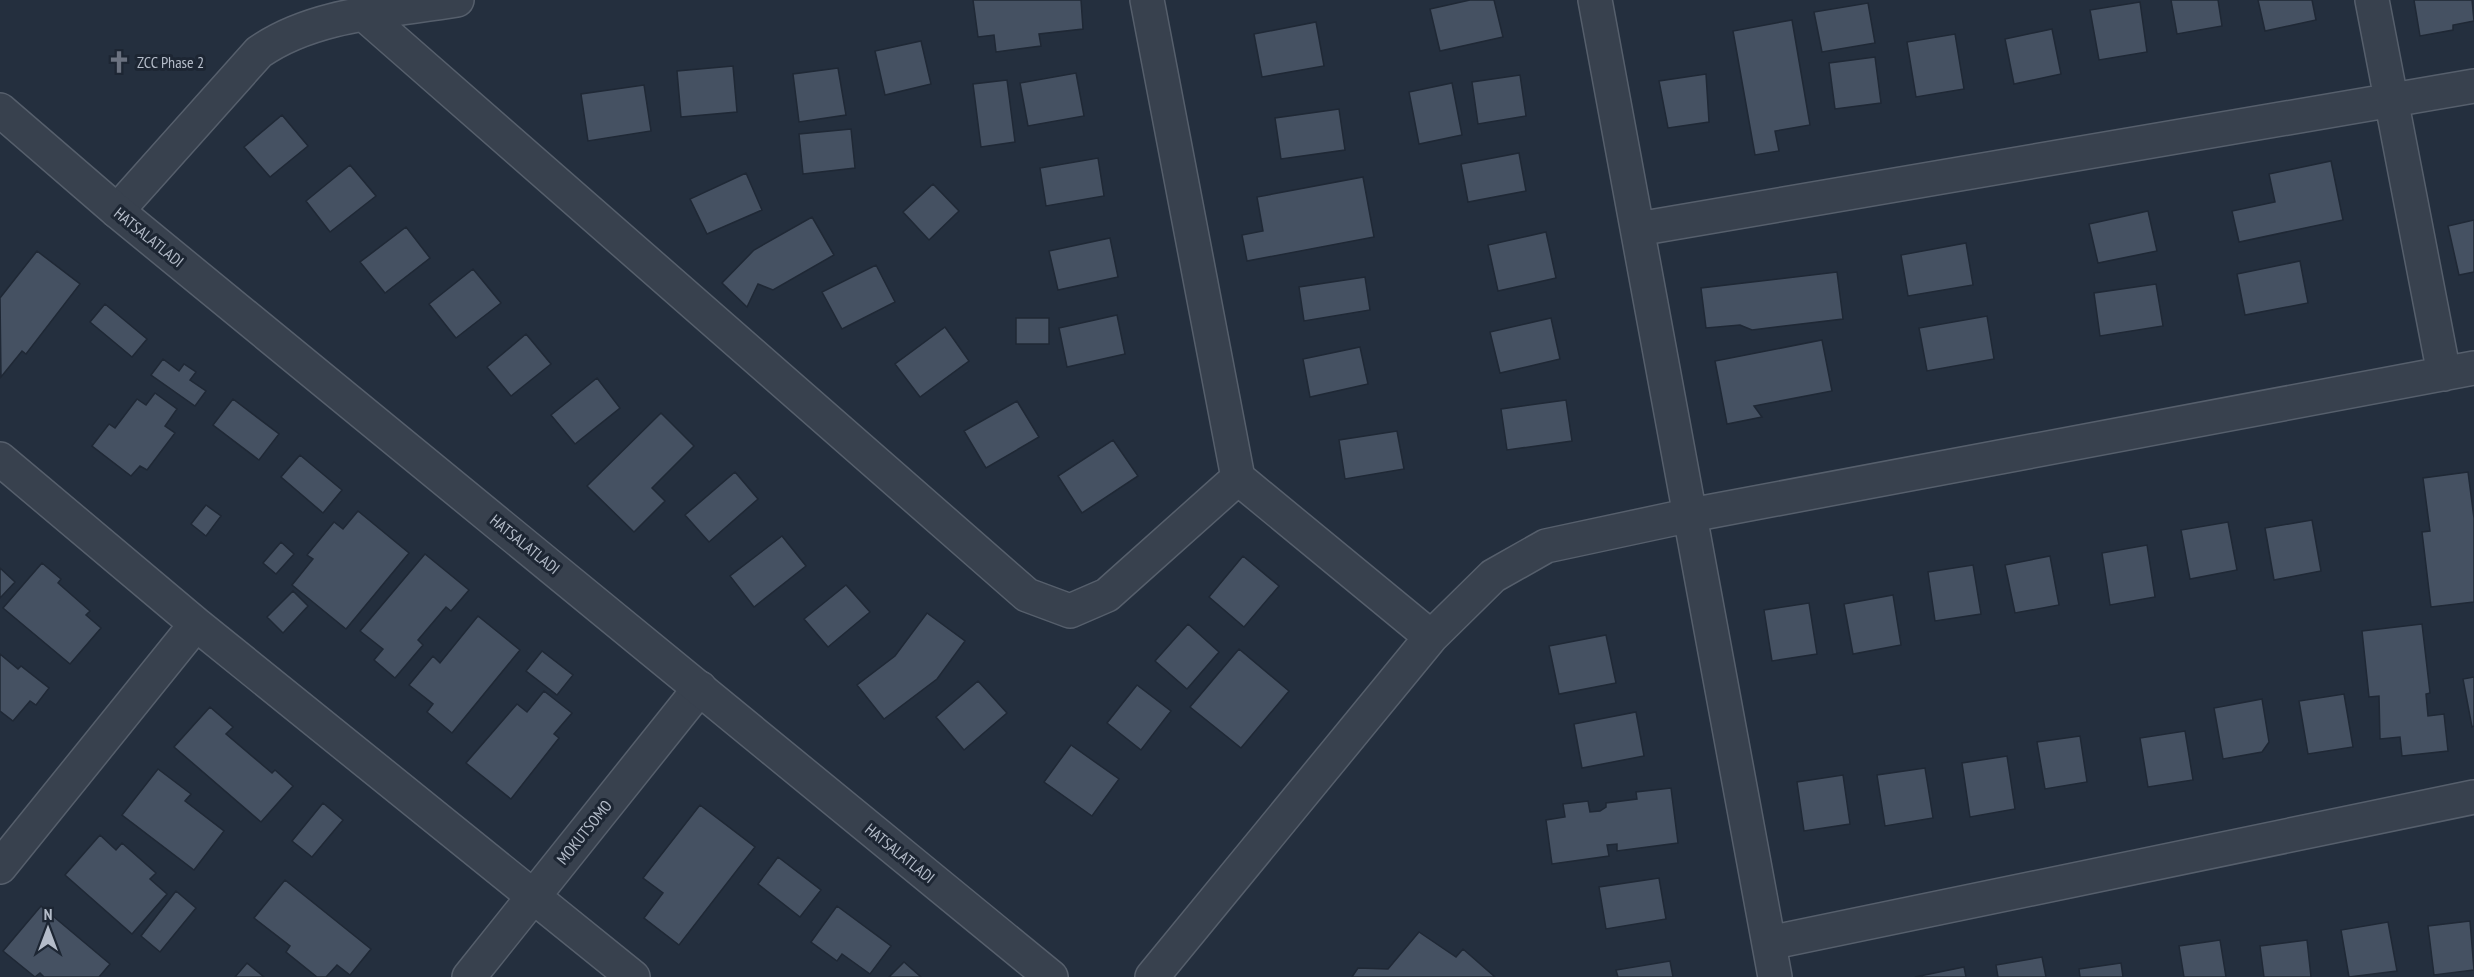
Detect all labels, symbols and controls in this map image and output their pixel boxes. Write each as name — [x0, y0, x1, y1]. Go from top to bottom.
church icon: ZCC Phase 2 — [106, 49, 132, 75]
place label: ZCC Phase 2 — [137, 52, 204, 72]
street label: HATSALATLADI — [110, 203, 188, 271]
street label: HATSALATLADI — [486, 510, 564, 578]
street label: MOKUTSOMO — [552, 796, 616, 868]
street label: HATSALATLADI — [861, 819, 939, 887]
north arrow — [18, 899, 78, 959]
text: N — [44, 904, 52, 924]

